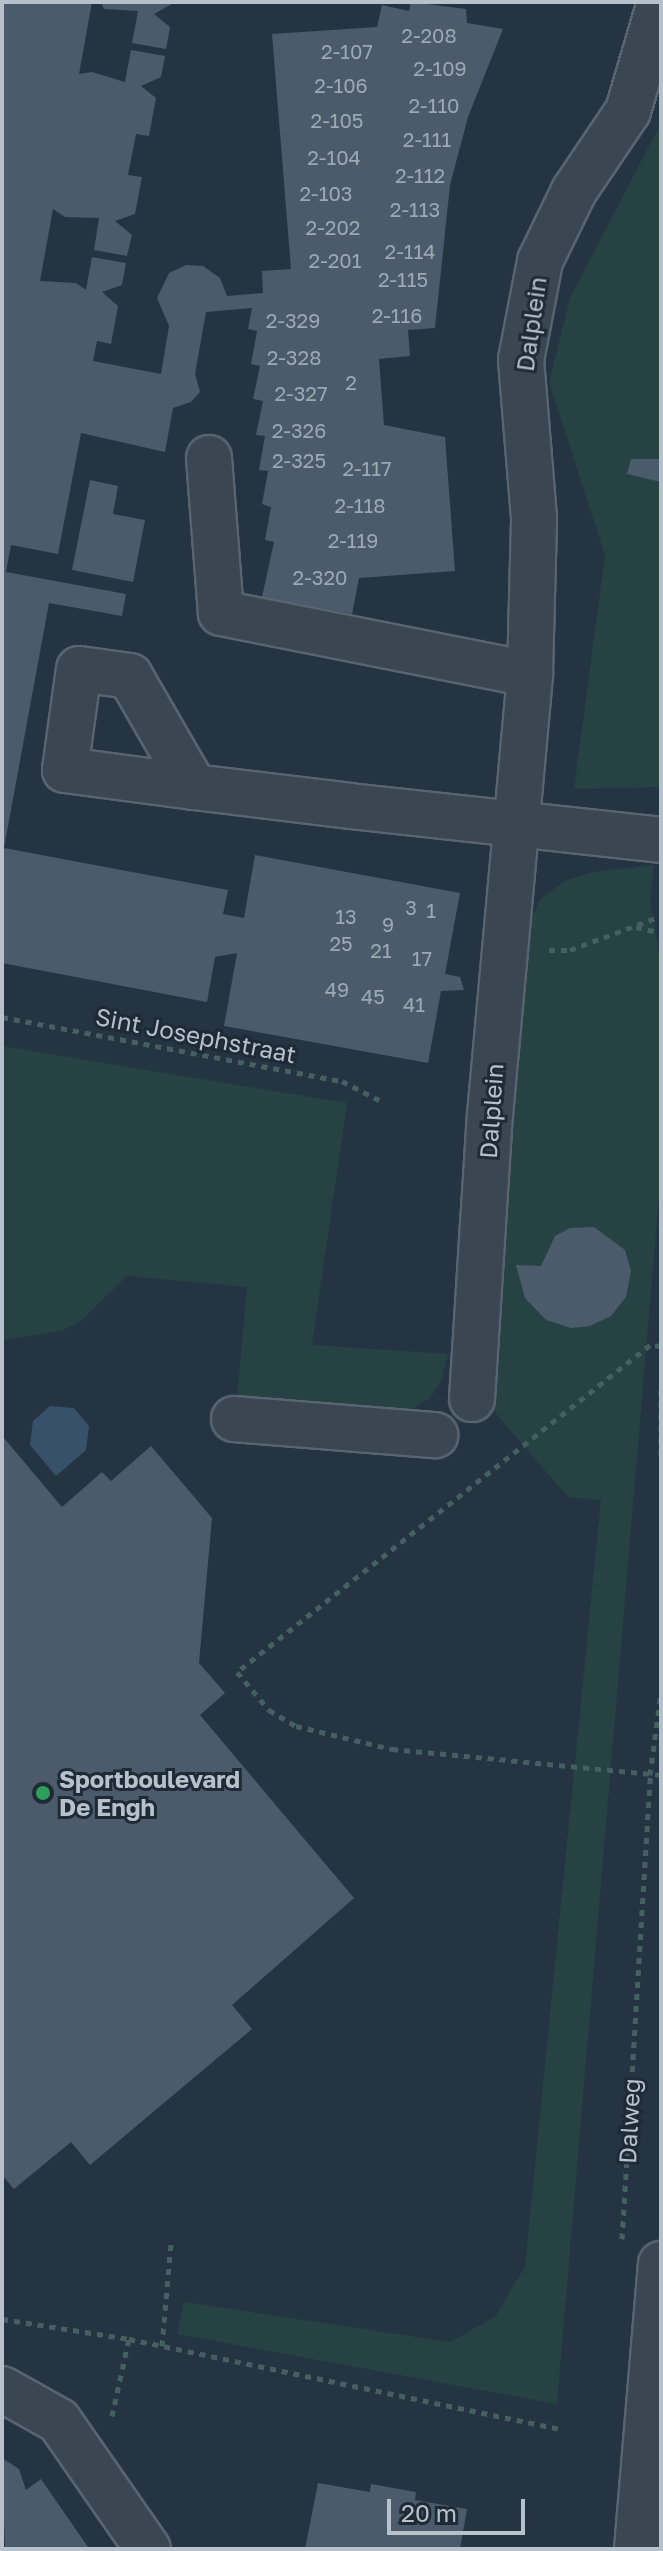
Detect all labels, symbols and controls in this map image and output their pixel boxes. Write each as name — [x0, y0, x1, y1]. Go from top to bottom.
house number: 2-208 — [401, 23, 457, 47]
house number: 2-107 — [321, 39, 373, 63]
house number: 2-109 — [413, 56, 467, 80]
house number: 2-106 — [314, 73, 368, 97]
house number: 2-110 — [409, 93, 459, 117]
house number: 2-105 — [311, 108, 363, 132]
house number: 2-111 — [403, 127, 451, 151]
house number: 2-104 — [307, 145, 361, 169]
house number: 2-112 — [395, 163, 445, 187]
house number: 2-103 — [300, 181, 352, 205]
house number: 2-113 — [390, 197, 440, 221]
house number: 2-202 — [306, 215, 360, 239]
house number: 2-114 — [385, 239, 435, 263]
house number: 2-201 — [309, 248, 361, 272]
house number: 2-115 — [378, 267, 428, 291]
street label: Dalplein — [510, 275, 552, 373]
house number: 2-116 — [372, 303, 422, 327]
house number: 2-329 — [266, 308, 320, 332]
house number: 2-328 — [267, 345, 321, 369]
house number: 2 — [345, 370, 357, 394]
house number: 2-327 — [274, 381, 328, 405]
house number: 2-326 — [272, 418, 326, 442]
house number: 2-325 — [272, 448, 326, 472]
house number: 2-117 — [342, 456, 392, 480]
house number: 2-118 — [335, 493, 385, 517]
house number: 2-119 — [328, 528, 378, 552]
house number: 2-320 — [293, 565, 347, 589]
house number: 3 — [405, 895, 417, 919]
house number: 1 — [426, 898, 436, 922]
house number: 13 — [335, 904, 357, 928]
house number: 9 — [382, 912, 394, 936]
house number: 25 — [329, 931, 353, 955]
house number: 21 — [370, 938, 392, 962]
house number: 17 — [412, 946, 432, 970]
house number: 49 — [325, 977, 349, 1001]
house number: 45 — [361, 984, 385, 1008]
house number: 41 — [403, 992, 425, 1016]
street label: Sint Josephstraat — [93, 1001, 299, 1069]
street label: Dalplein — [473, 1062, 509, 1160]
place label: Sportboulevard De Engh — [59, 1765, 240, 1821]
marker: Sportboulevard De Engh — [34, 1784, 52, 1802]
street label: Dalweg — [612, 2077, 646, 2165]
scale bar — [391, 2483, 529, 2533]
text: 20 m — [401, 2498, 457, 2527]

